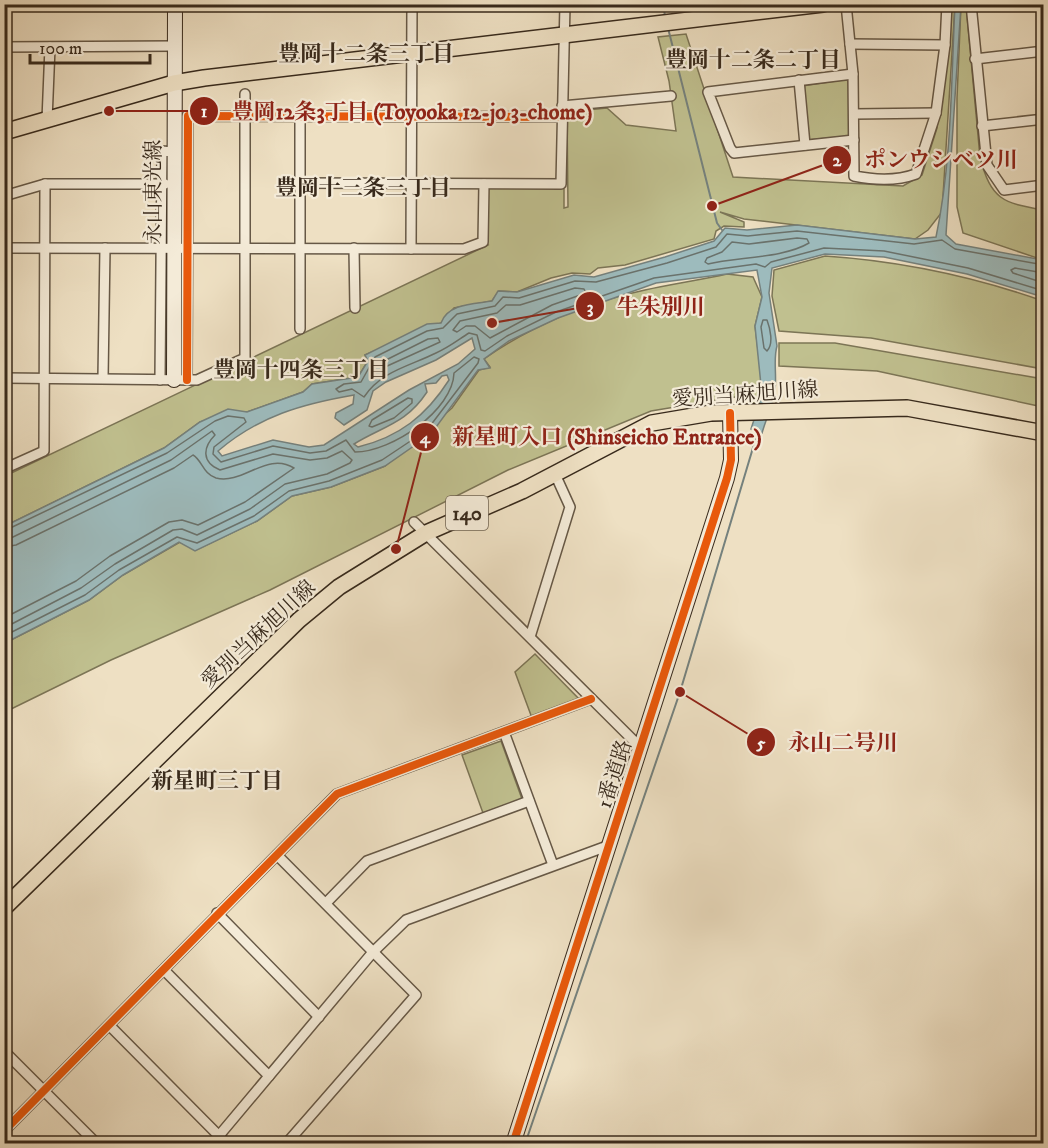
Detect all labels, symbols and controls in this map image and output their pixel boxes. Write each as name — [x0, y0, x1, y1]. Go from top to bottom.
scale bar — [30, 27, 150, 65]
text: 100 m — [39, 38, 82, 60]
district label: 豊岡十二条三丁目 — [278, 41, 454, 68]
district label: 豊岡十二条二丁目 — [665, 47, 841, 74]
callout: 豊岡12条3丁目 (Toyooka 12-jo 3-chome) — [189, 91, 604, 131]
text: 豊岡12条3丁目 (Toyooka 12-jo 3-chome) — [232, 99, 592, 127]
text: 1 — [201, 101, 208, 123]
street label: 永山東光線 — [141, 140, 167, 245]
callout: ポンウシベツ川 — [822, 140, 1030, 180]
text: ポンウシベツ川 — [864, 147, 1018, 174]
text: 2 — [833, 150, 843, 172]
district label: 豊岡十三条三丁目 — [275, 175, 451, 202]
callout: 牛朱別川 — [575, 286, 717, 326]
text: 牛朱別川 — [617, 294, 705, 321]
text: 3 — [587, 297, 594, 319]
district label: 豊岡十四条三丁目 — [213, 357, 389, 384]
street label: 愛別当麻旭川線 — [671, 377, 819, 413]
callout: 新星町入口 (Shinseicho Entrance) — [410, 417, 773, 457]
text: 新星町入口 (Shinseicho Entrance) — [452, 424, 762, 451]
text: 4 — [419, 427, 431, 449]
road number: 140 — [446, 496, 488, 530]
street label: 愛別当麻旭川線 — [196, 575, 321, 694]
callout: 永山二号川 — [746, 722, 910, 762]
text: 永山二号川 — [788, 730, 898, 757]
text: 5 — [756, 733, 766, 755]
street label: 1番道路 — [592, 737, 638, 812]
district label: 新星町三丁目 — [151, 768, 283, 795]

